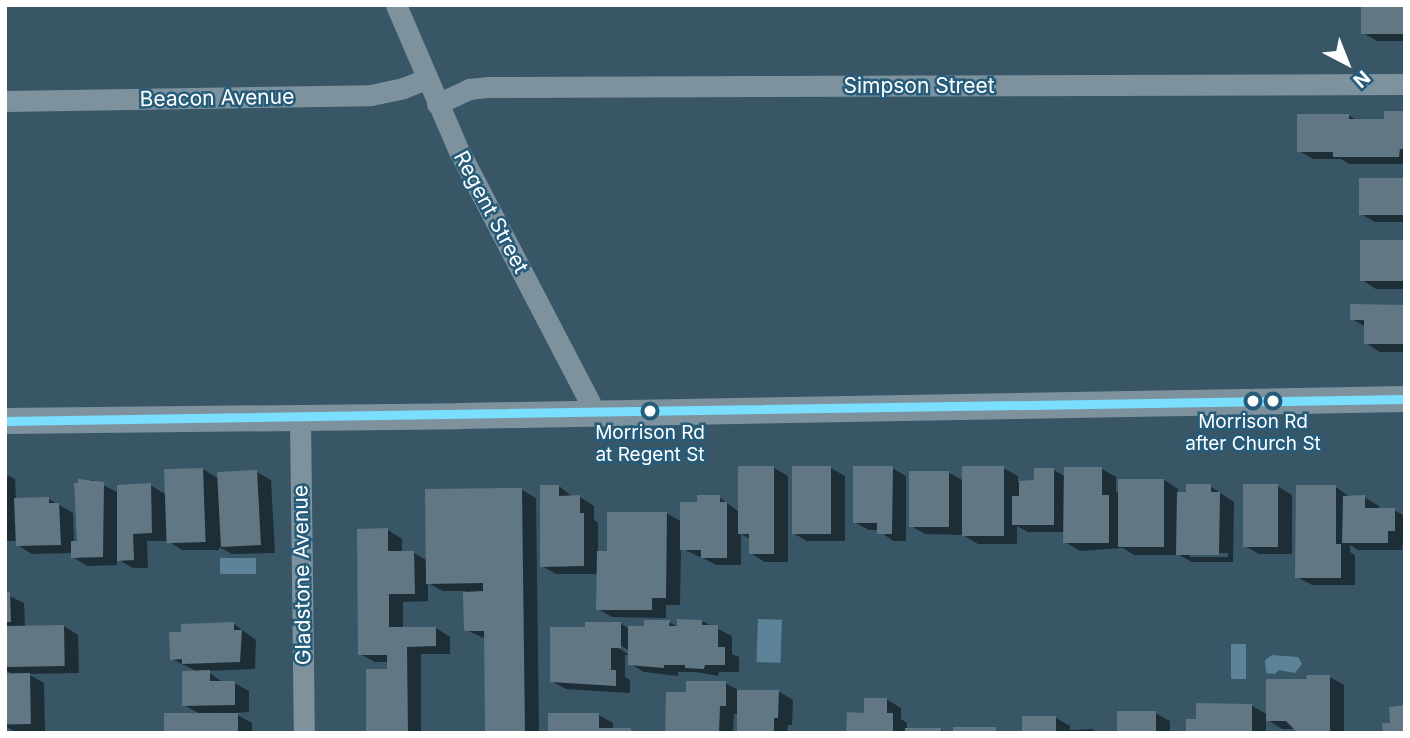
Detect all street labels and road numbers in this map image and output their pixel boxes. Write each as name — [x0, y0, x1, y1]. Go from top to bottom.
street label: Simpson Street — [843, 73, 995, 99]
street label: Beacon Avenue — [139, 84, 295, 112]
street label: Regent Street — [448, 146, 534, 278]
street label: Gladstone Avenue — [288, 485, 316, 665]

